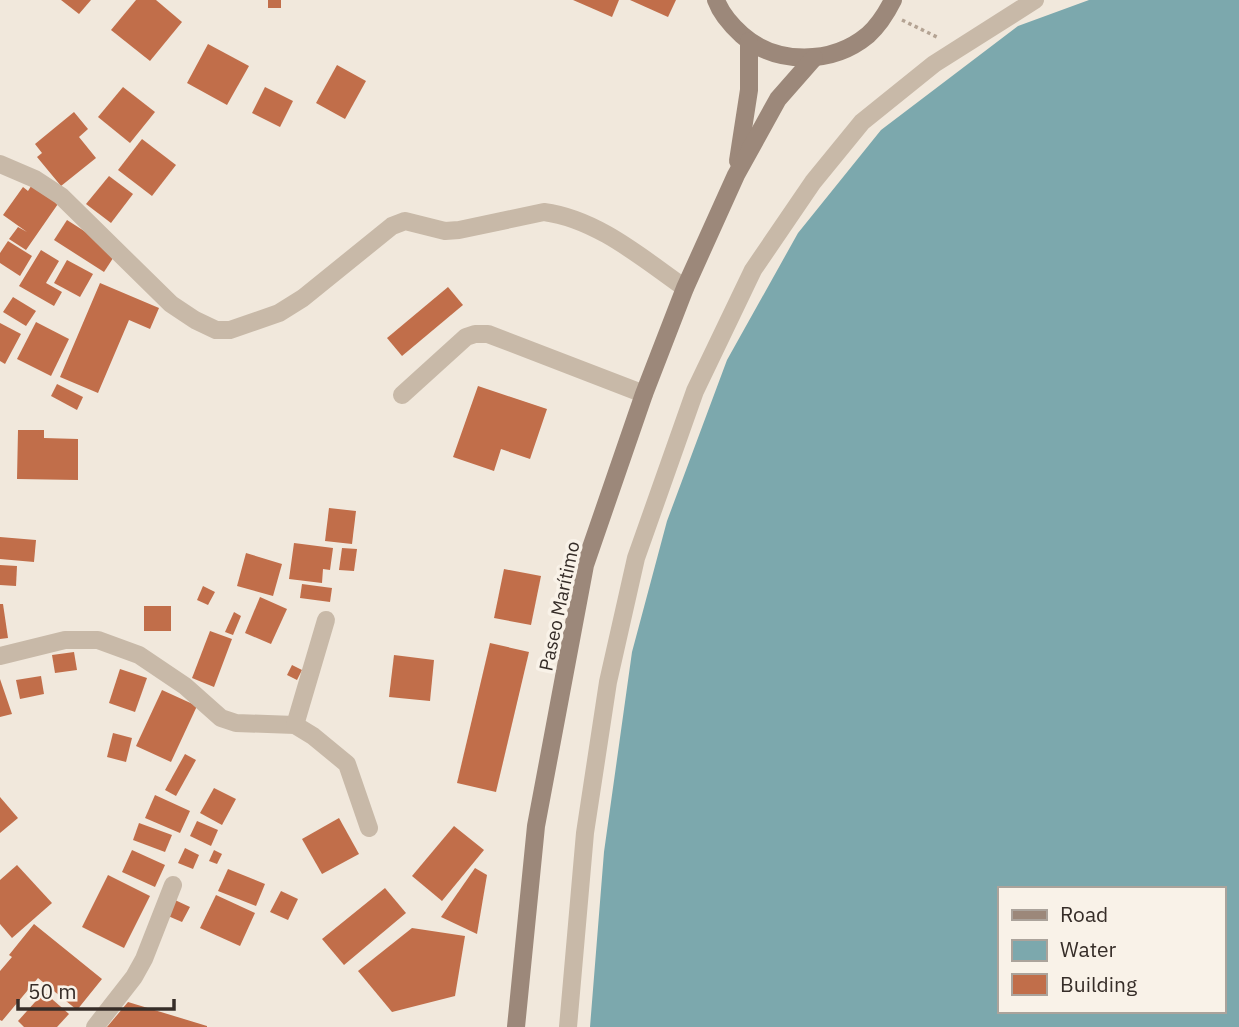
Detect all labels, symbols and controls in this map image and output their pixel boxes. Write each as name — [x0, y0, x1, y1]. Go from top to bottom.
street label: Paseo Marítimo — [534, 539, 584, 673]
legend — [998, 887, 1225, 1013]
text: Road — [1060, 900, 1108, 928]
text: Water — [1060, 935, 1117, 963]
scale bar — [18, 968, 173, 1012]
text: Building — [1060, 970, 1137, 998]
text: 50 m — [28, 977, 77, 1005]

